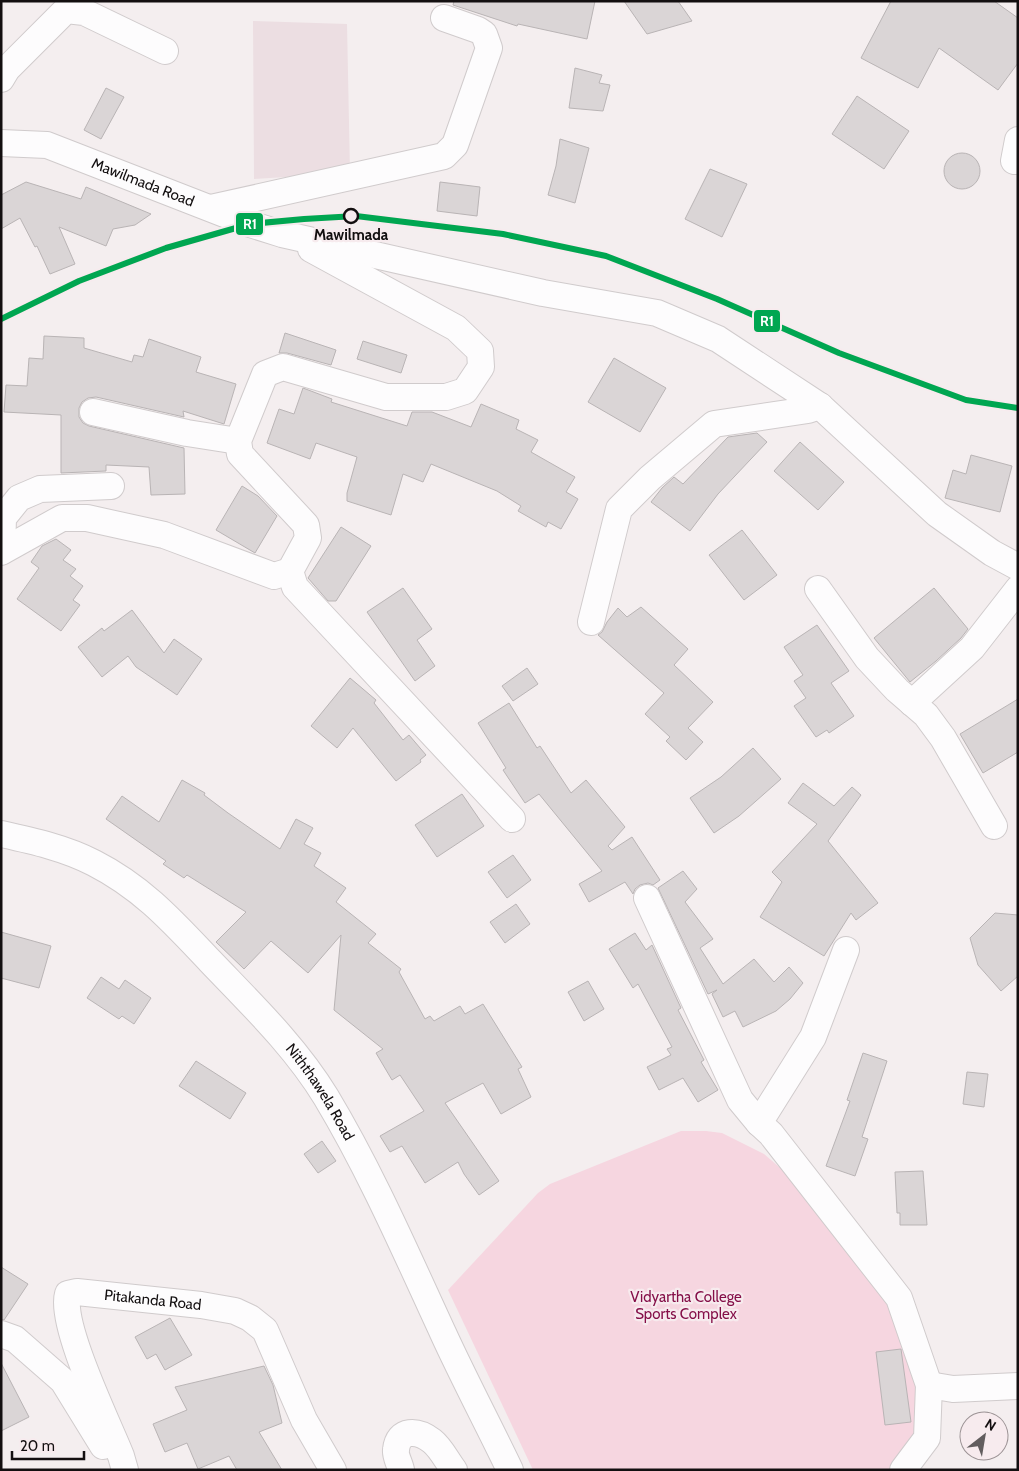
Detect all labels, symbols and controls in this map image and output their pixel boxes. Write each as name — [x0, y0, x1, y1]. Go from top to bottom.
street label: Mawilmada Road — [89, 154, 197, 210]
marker: Mawilmada — [343, 208, 359, 224]
line badge: R1 — [235, 212, 264, 236]
text: R1 — [243, 215, 257, 233]
place label: Mawilmada — [314, 226, 389, 244]
line badge: R1 — [753, 309, 781, 333]
text: R1 — [760, 312, 774, 330]
street label: Niththawela Road — [282, 1040, 358, 1143]
street label: Pitakanda Road — [103, 1286, 202, 1314]
park label: Vidyartha College Sports Complex — [630, 1288, 742, 1323]
north arrow — [959, 1411, 1009, 1461]
text: N — [982, 1415, 1000, 1435]
scale bar — [12, 1428, 85, 1460]
text: 20 m — [20, 1437, 55, 1455]

